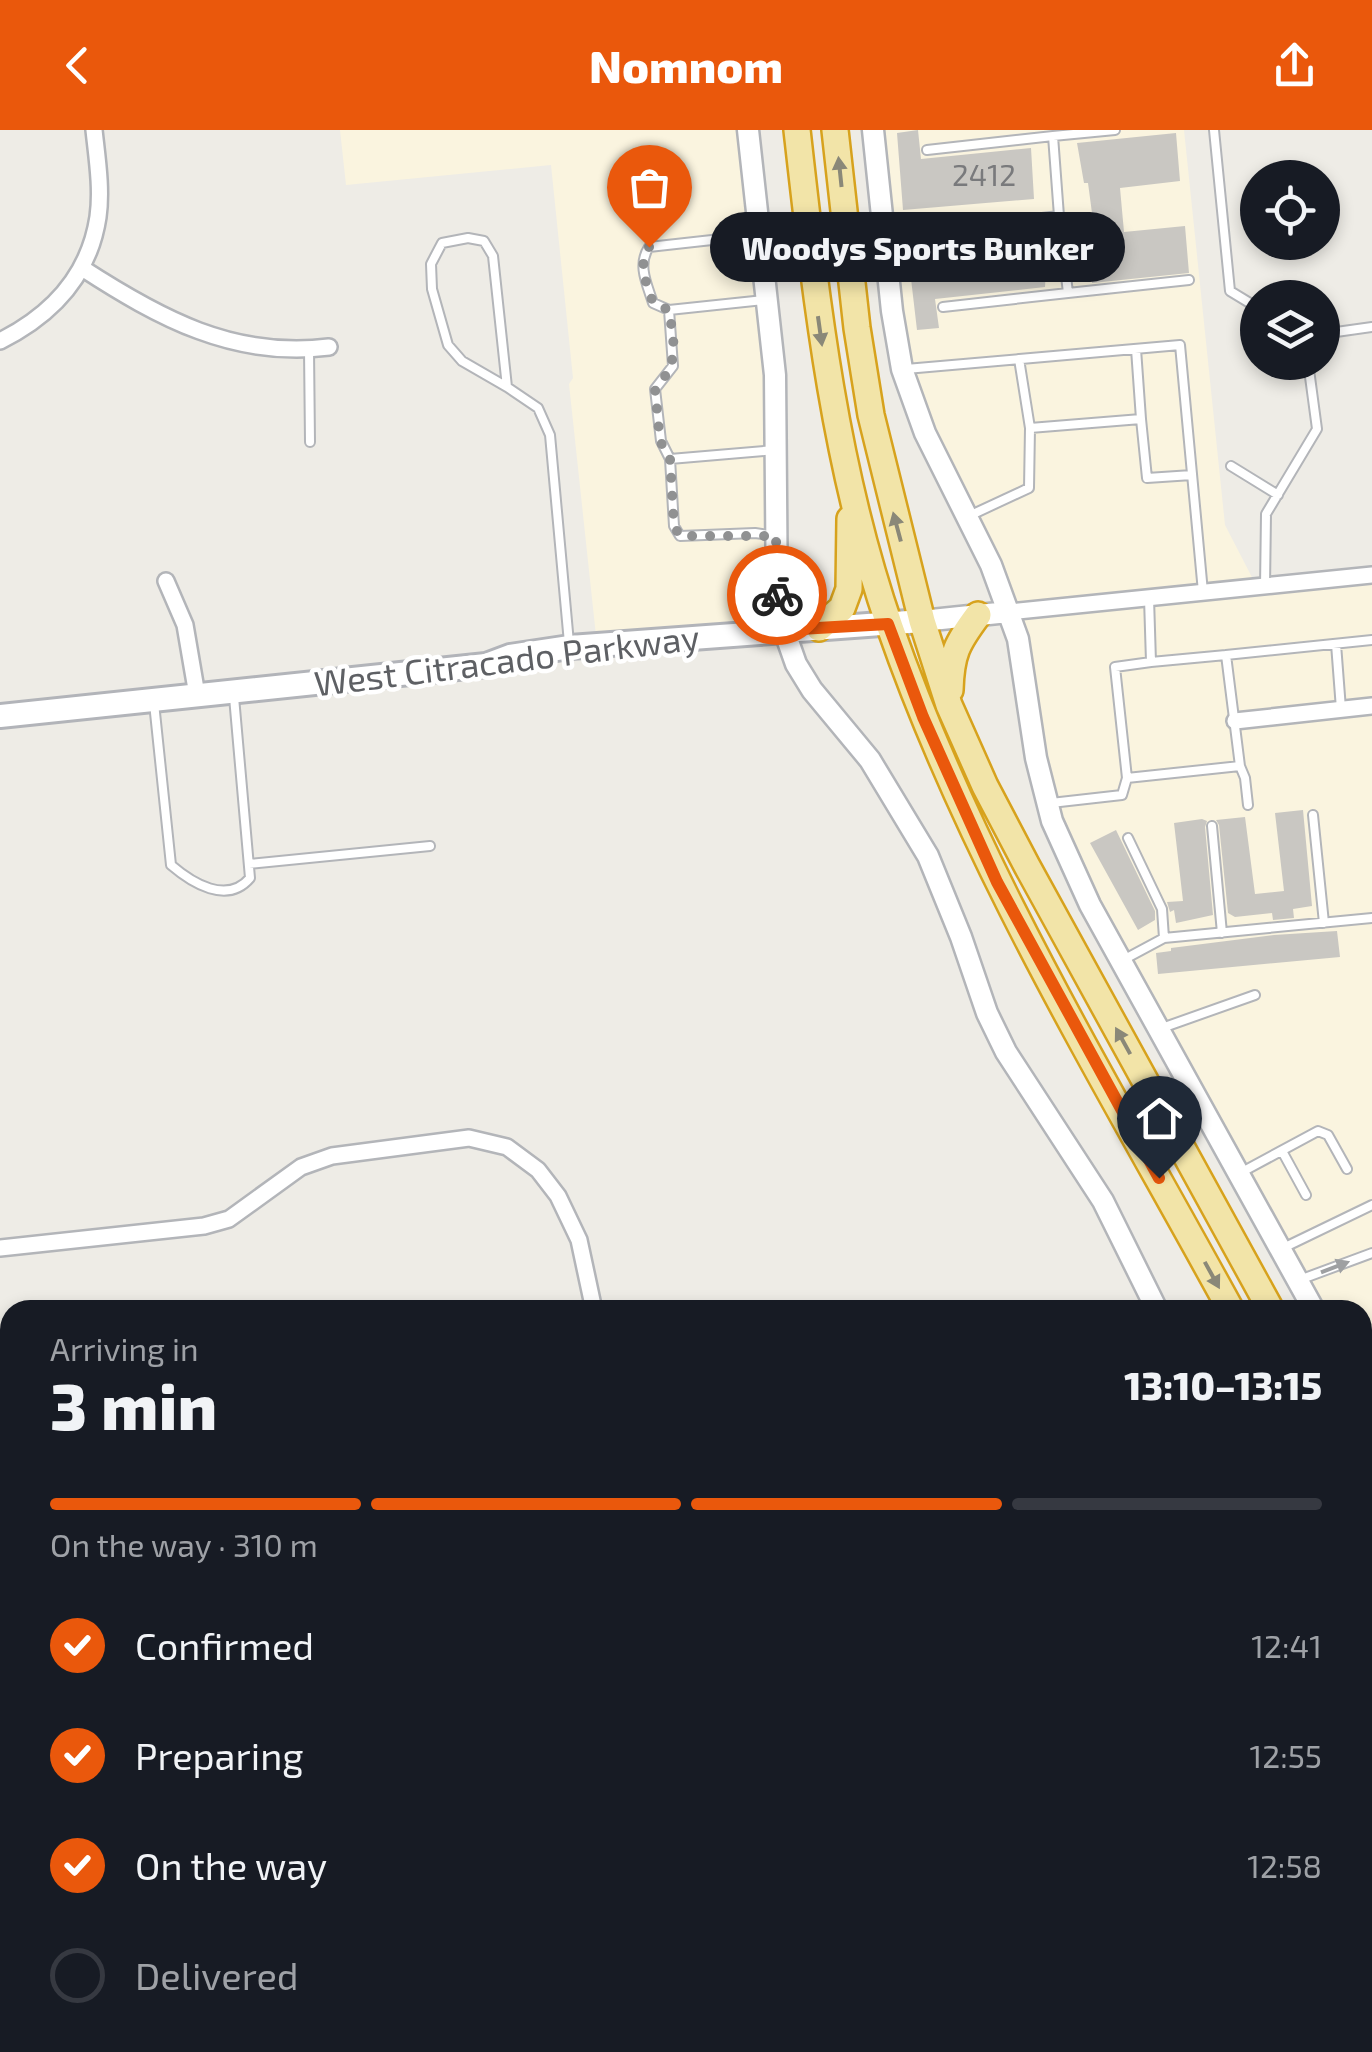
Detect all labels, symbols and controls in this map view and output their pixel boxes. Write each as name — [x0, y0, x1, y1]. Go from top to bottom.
icon: back — [50, 38, 105, 93]
text: Nomnom — [589, 38, 783, 92]
icon: share — [1267, 38, 1322, 93]
pin — [607, 145, 692, 248]
one-way arrow — [832, 156, 848, 187]
house number: 2412 — [952, 156, 1016, 192]
icon: bag — [622, 160, 677, 215]
map controls — [1240, 160, 1340, 380]
button: locate — [1240, 160, 1340, 260]
callout: Woodys Sports Bunker — [709, 212, 1124, 282]
text: Woodys Sports Bunker — [741, 228, 1094, 266]
button: layers — [1240, 280, 1340, 380]
one-way arrow — [812, 316, 828, 347]
one-way arrow — [889, 511, 905, 542]
courier — [727, 545, 827, 645]
icon: bike — [750, 568, 805, 623]
street label: West Citracado Parkway — [312, 615, 702, 703]
one-way arrow — [1114, 1026, 1131, 1055]
pin — [1117, 1076, 1202, 1179]
icon: home — [1132, 1091, 1187, 1146]
one-way arrow — [1320, 1258, 1350, 1274]
one-way arrow — [1202, 1261, 1220, 1289]
text: Arriving in — [50, 1329, 199, 1367]
text: 13:10–13:15 — [1124, 1362, 1322, 1408]
text: 3 min — [50, 1365, 217, 1443]
text: On the way · 310 m — [50, 1525, 318, 1563]
icon: check — [50, 1618, 105, 1673]
text: Confirmed — [135, 1622, 314, 1668]
text: 12:41 — [1251, 1626, 1322, 1664]
icon: check — [50, 1728, 105, 1783]
text: Preparing — [135, 1732, 303, 1778]
text: 12:55 — [1249, 1736, 1322, 1774]
icon: check — [50, 1838, 105, 1893]
text: On the way — [135, 1842, 327, 1888]
text: 12:58 — [1247, 1846, 1322, 1884]
text: Delivered — [135, 1952, 299, 1998]

